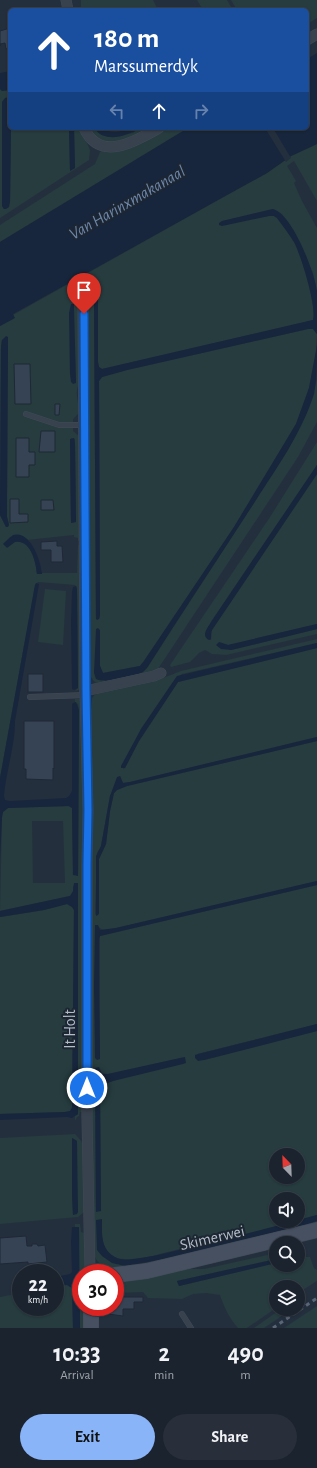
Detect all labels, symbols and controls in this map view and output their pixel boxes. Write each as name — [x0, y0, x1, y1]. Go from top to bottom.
icon: ahead — [28, 24, 80, 76]
text: 180 m — [94, 25, 159, 53]
text: Marssumerdyk — [94, 58, 198, 76]
icon: left — [106, 100, 128, 122]
icon: ahead — [148, 100, 170, 122]
icon: right — [190, 100, 212, 122]
water label: Van Harinxmakanaal — [66, 162, 188, 243]
pin — [67, 273, 101, 314]
icon: arrive — [73, 279, 95, 301]
street label: It Holt — [62, 1009, 78, 1049]
position arrow — [66, 1067, 108, 1109]
north arrow — [269, 1148, 305, 1184]
map controls — [269, 1148, 305, 1316]
button: sound — [269, 1192, 305, 1228]
street label: Skimerwei — [178, 1223, 246, 1253]
button: search — [269, 1236, 305, 1272]
speed limit sign: 30 — [72, 1264, 124, 1316]
text: 22 — [29, 1275, 47, 1295]
button: layers — [269, 1280, 305, 1316]
text: km/h — [28, 1295, 48, 1305]
text: 10:33 — [53, 1342, 101, 1366]
text: 2 — [158, 1342, 170, 1366]
text: 490 — [227, 1342, 264, 1366]
text: Arrival — [60, 1369, 94, 1382]
text: min — [154, 1369, 174, 1382]
text: m — [240, 1369, 251, 1382]
button: Exit — [20, 1414, 155, 1460]
button: Share — [163, 1414, 297, 1460]

